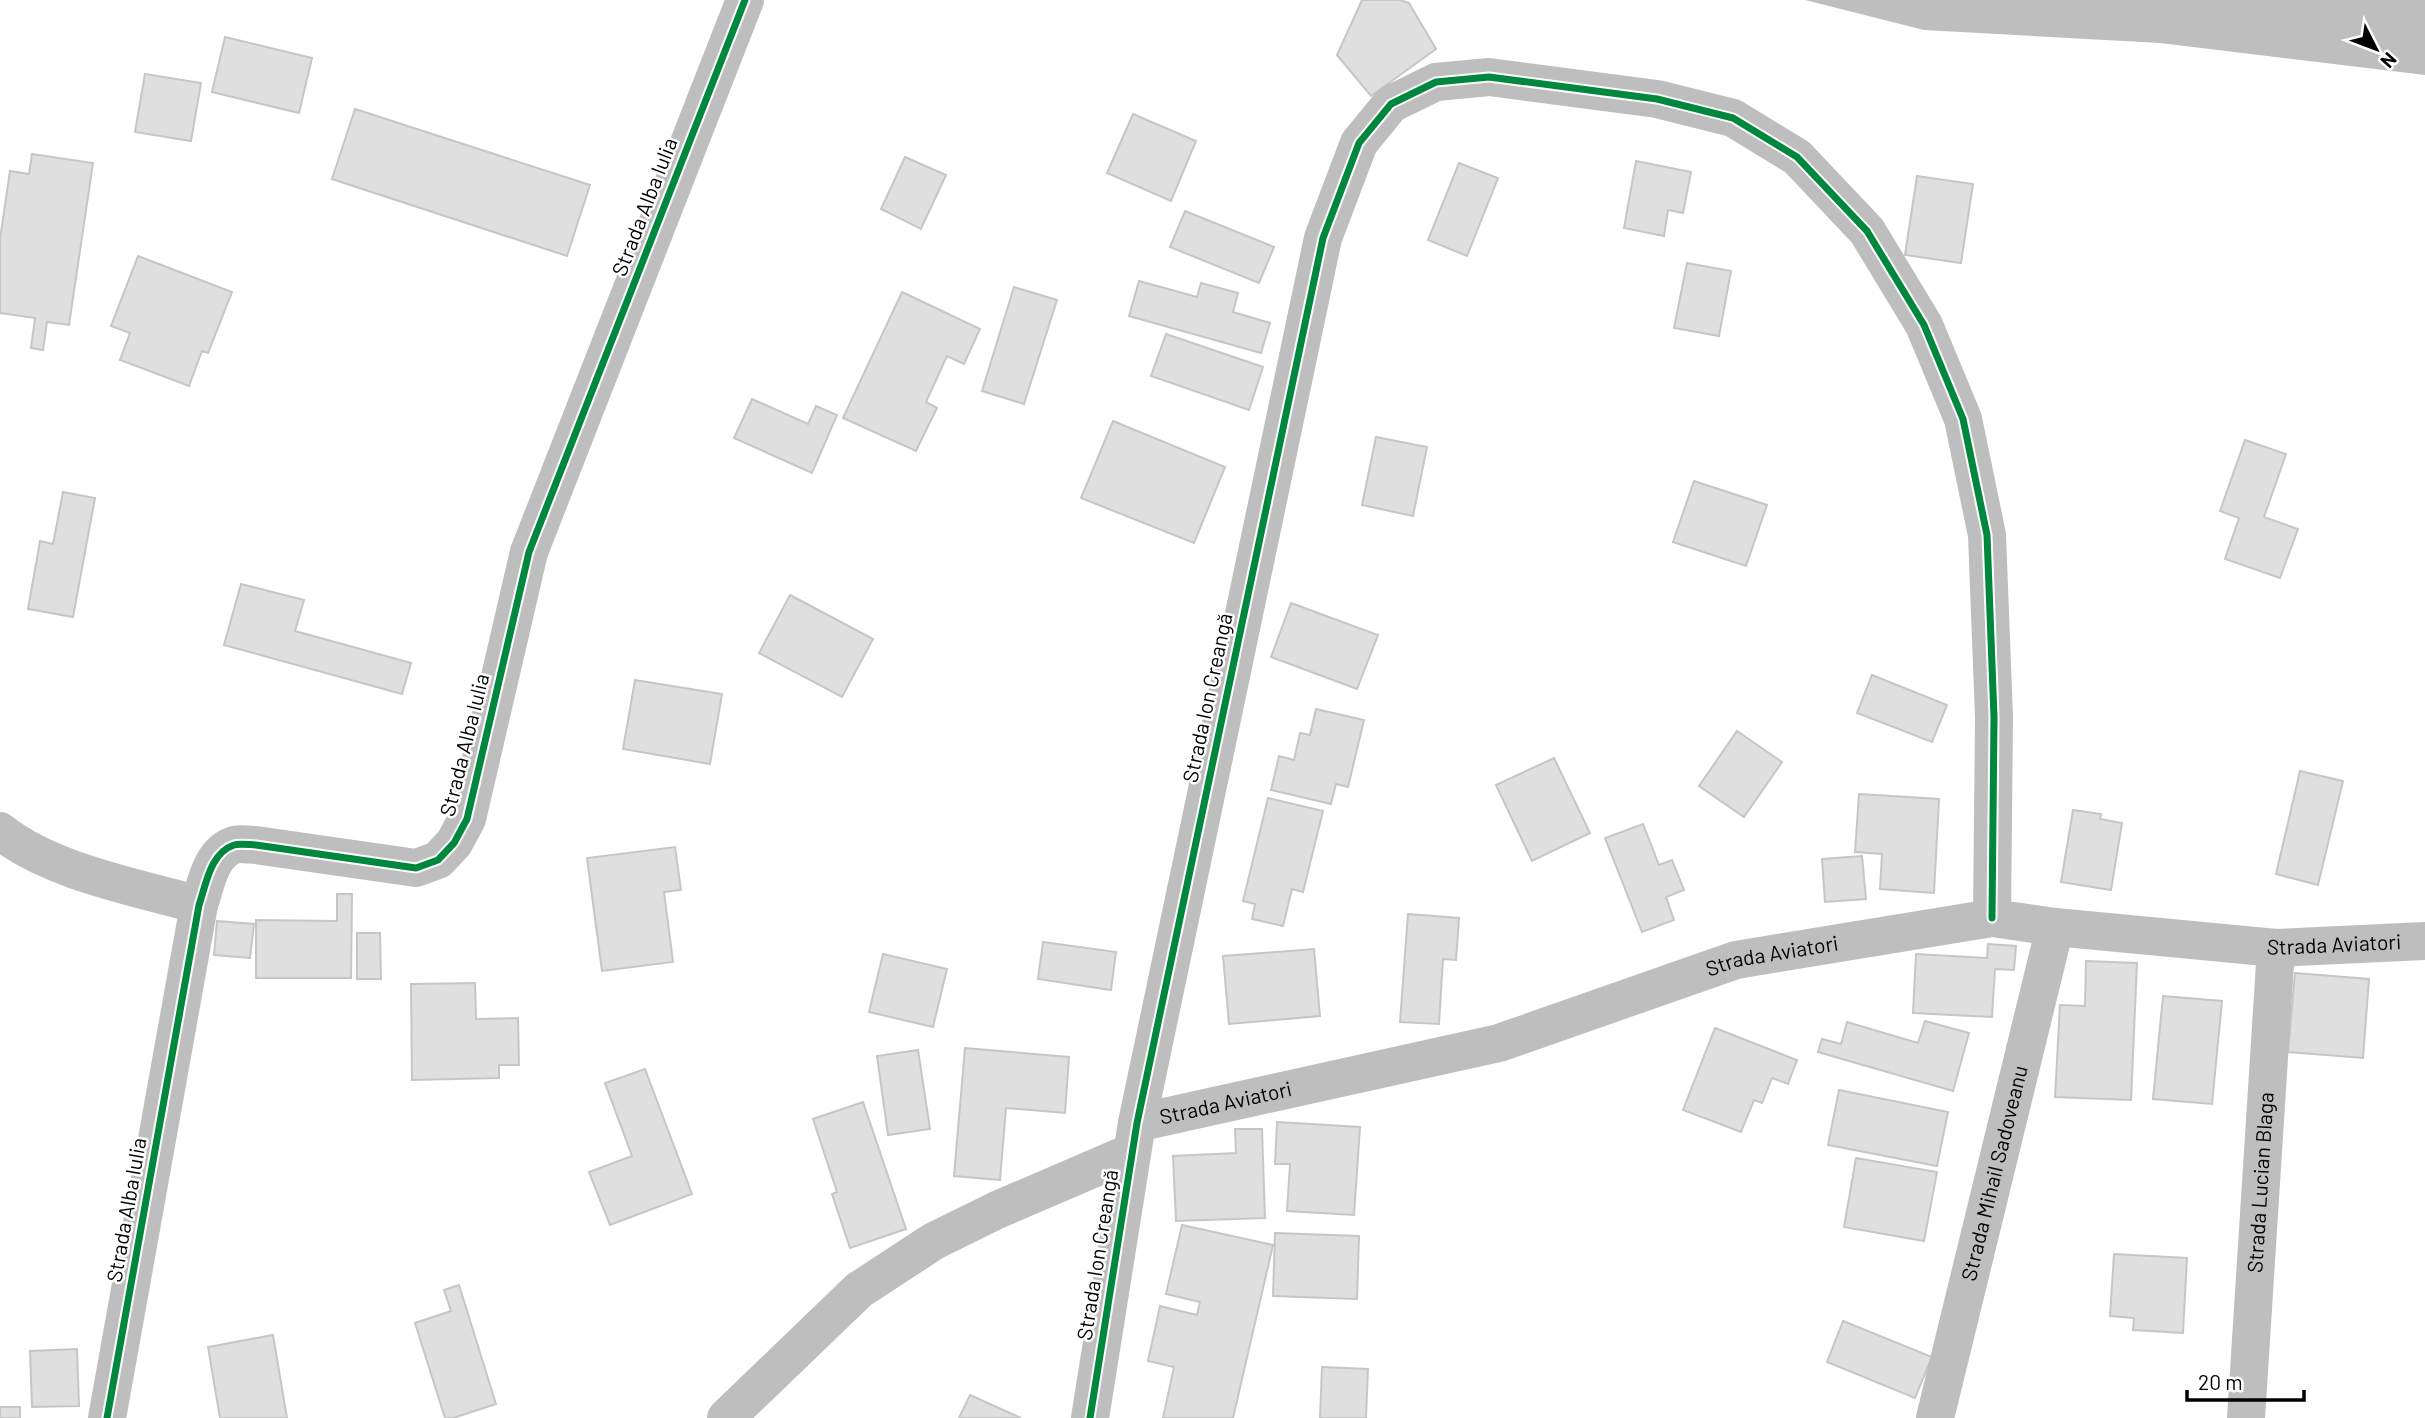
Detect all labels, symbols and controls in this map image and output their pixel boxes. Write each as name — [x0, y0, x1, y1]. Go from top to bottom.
north arrow — [2341, 14, 2411, 84]
text: N — [2376, 48, 2402, 73]
street label: Strada Alba Iulia — [606, 134, 681, 279]
street label: Strada Ion Creangă — [1176, 611, 1237, 785]
street label: Strada Alba Iulia — [434, 671, 493, 819]
street label: Strada Aviatori — [2266, 928, 2402, 959]
street label: Strada Aviatori — [1702, 929, 1840, 981]
street label: Strada Mihail Sadoveanu — [1955, 1063, 2032, 1283]
street label: Strada Aviatori — [1157, 1075, 1294, 1129]
street label: Strada Lucian Blaga — [2241, 1091, 2278, 1274]
street label: Strada Alba Iulia — [101, 1136, 151, 1284]
street label: Strada Ion Creangă — [1071, 1168, 1122, 1342]
scale bar — [2187, 1358, 2304, 1402]
text: 20 m — [2198, 1369, 2243, 1394]

